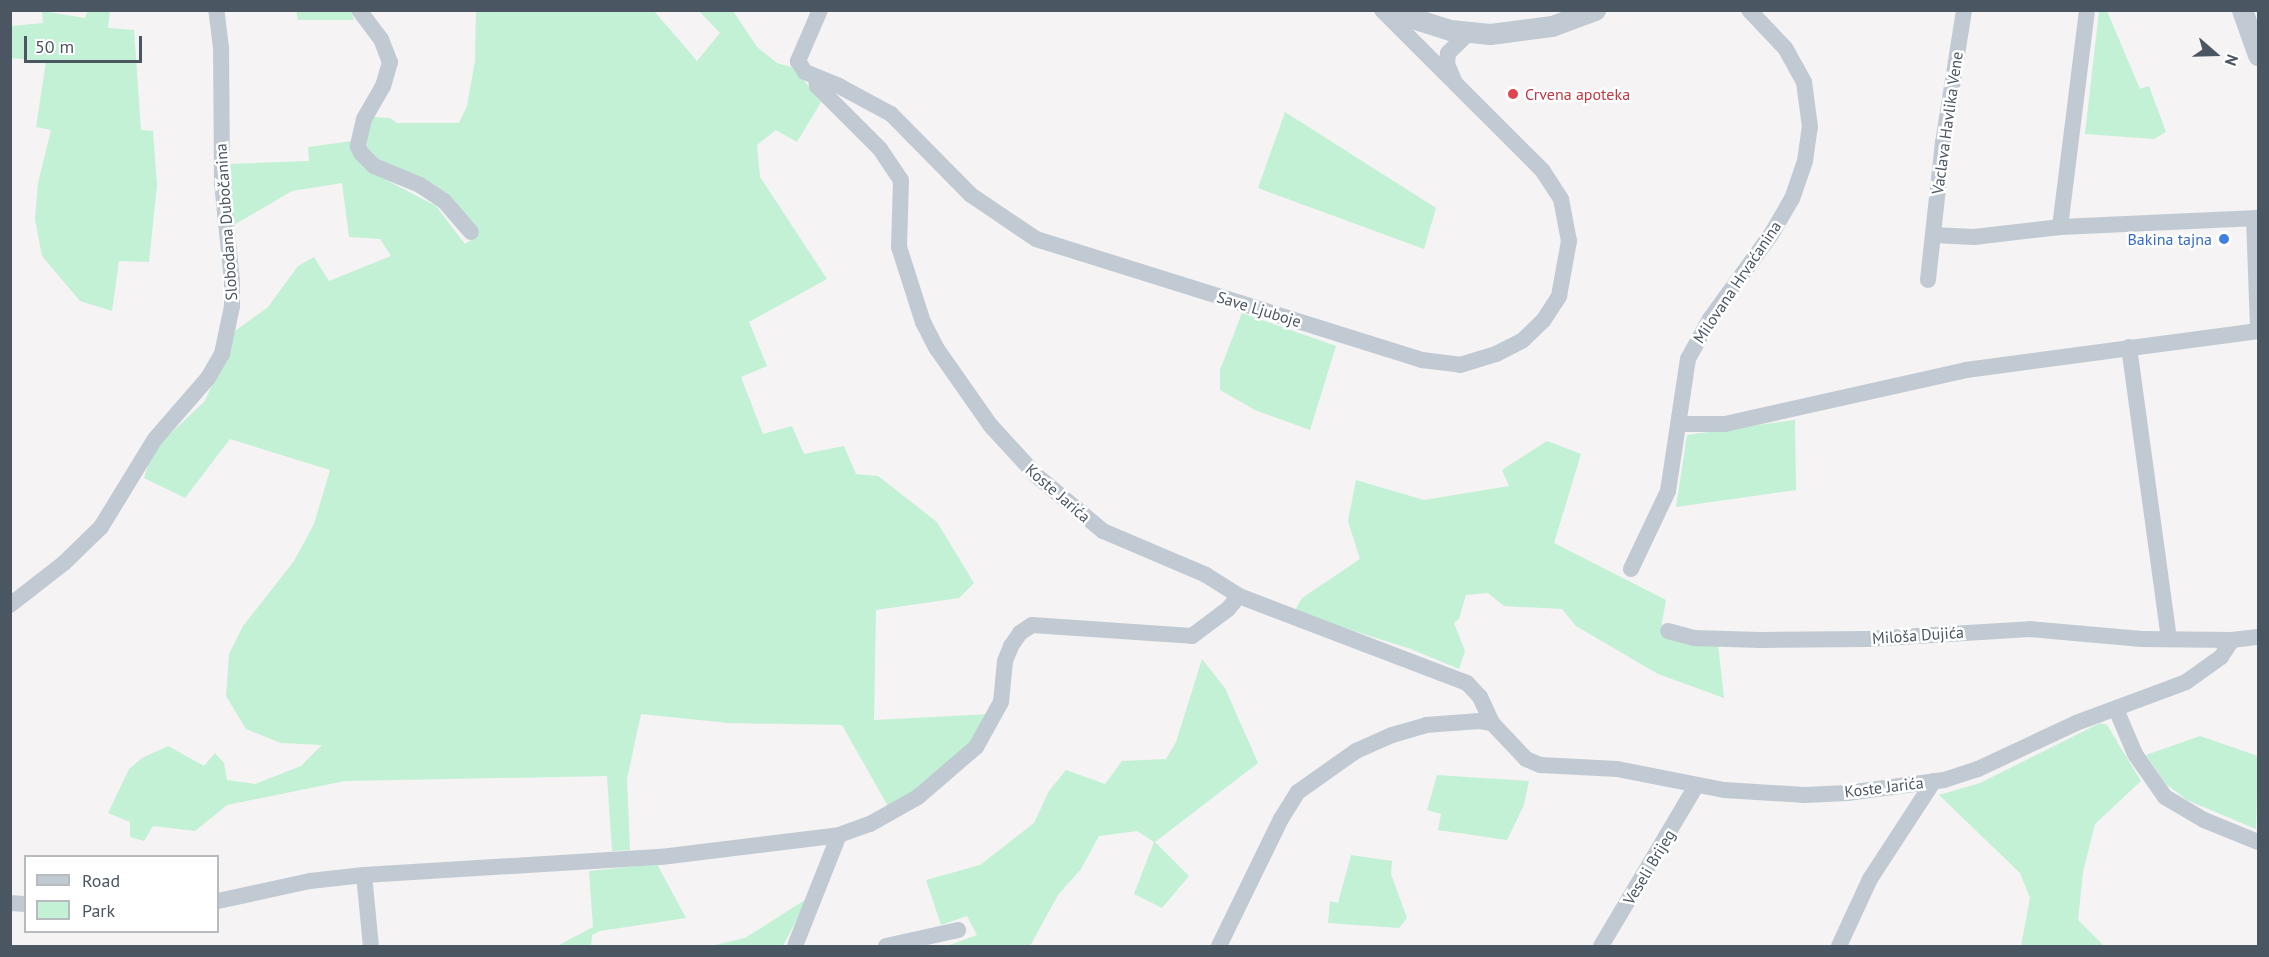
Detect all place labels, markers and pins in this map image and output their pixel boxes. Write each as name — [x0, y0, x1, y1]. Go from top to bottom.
place label: Crvena apoteka — [1525, 84, 1630, 104]
marker: Crvena apoteka — [1506, 87, 1520, 101]
place label: Bakina tajna — [2127, 229, 2212, 249]
marker: Bakina tajna — [2217, 232, 2231, 246]

